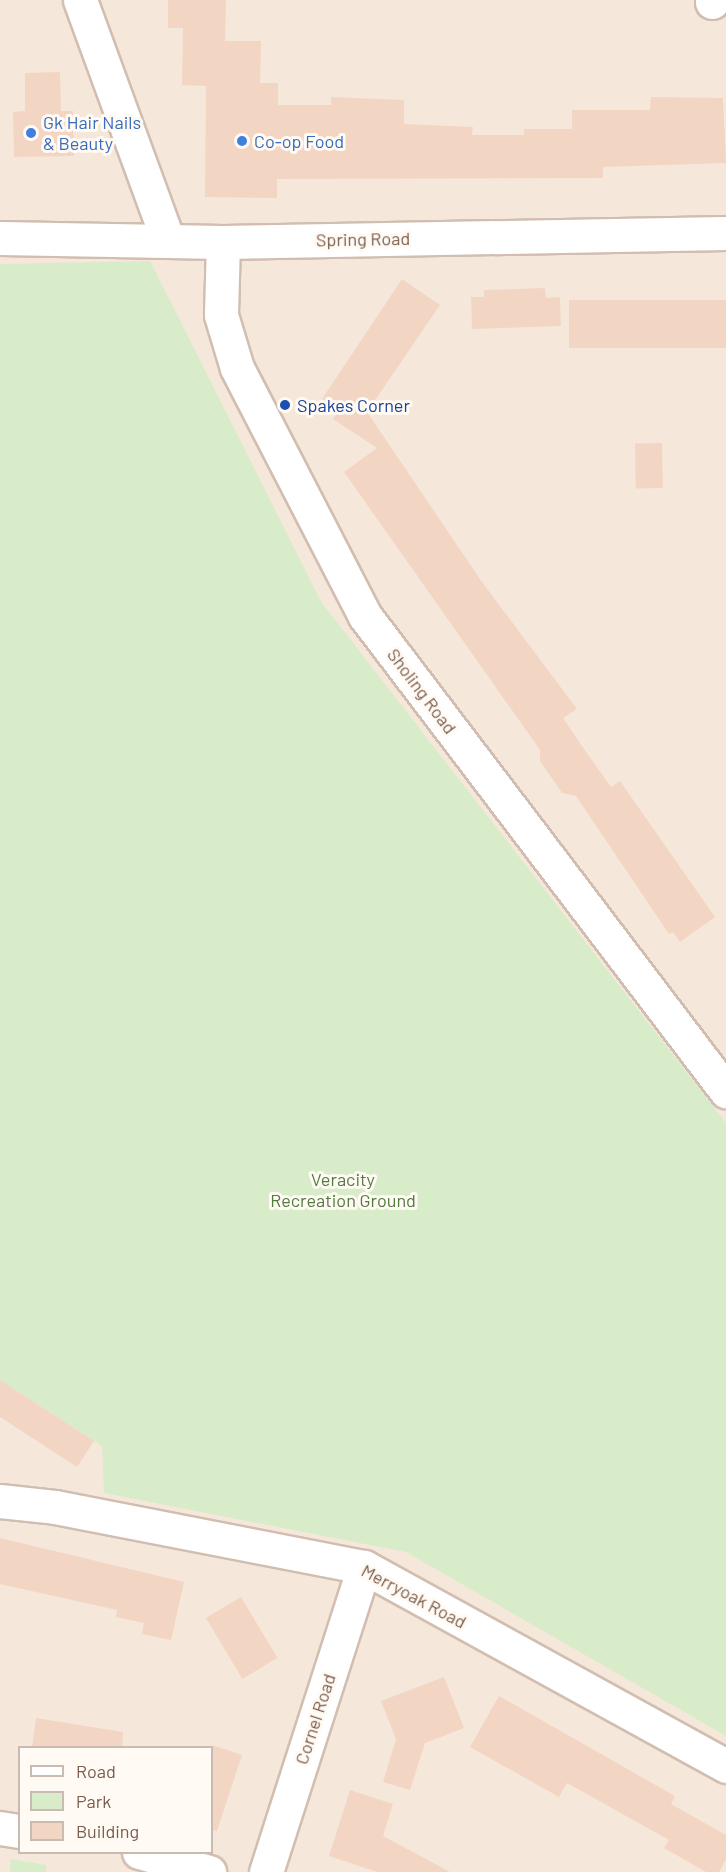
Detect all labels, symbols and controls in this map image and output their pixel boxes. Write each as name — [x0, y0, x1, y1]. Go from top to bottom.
place label: Gk Hair Nails & Beauty — [43, 112, 141, 154]
marker: Gk Hair Nails & Beauty — [24, 126, 38, 140]
place label: Co-op Food — [254, 130, 344, 152]
marker: Co-op Food — [235, 134, 249, 148]
street label: Spring Road — [316, 227, 410, 251]
place label: Spakes Corner — [297, 394, 410, 416]
marker: Spakes Corner — [278, 398, 292, 412]
street label: Sholing Road — [383, 644, 461, 738]
park label: Veracity Recreation Ground — [270, 1169, 416, 1212]
street label: Merryoak Road — [358, 1559, 470, 1633]
street label: Cornel Road — [290, 1671, 340, 1767]
legend — [18, 1746, 213, 1854]
text: Road — [76, 1760, 116, 1782]
text: Park — [76, 1790, 111, 1812]
text: Building — [76, 1820, 139, 1842]

